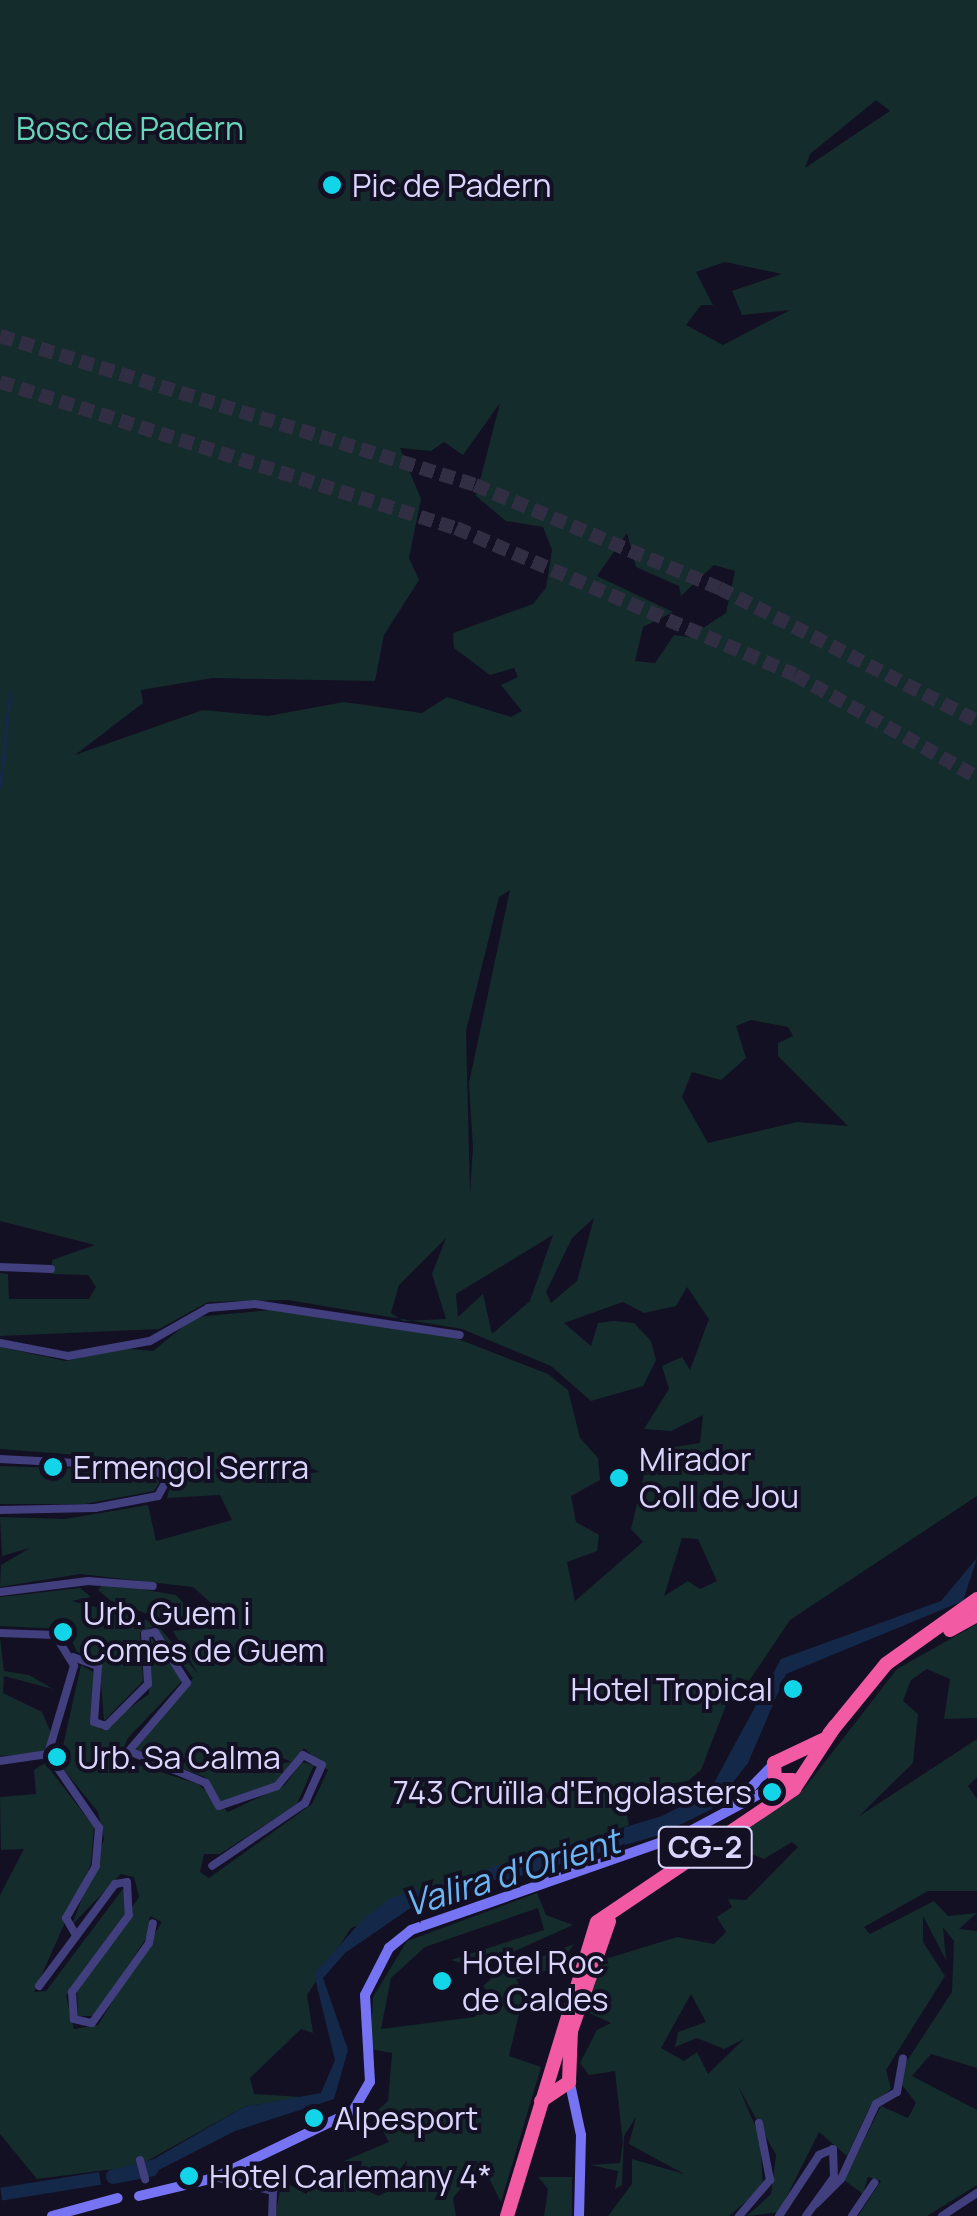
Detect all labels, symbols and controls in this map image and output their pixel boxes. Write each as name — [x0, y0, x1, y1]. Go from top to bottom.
park label: Bosc de Padern — [16, 109, 244, 147]
place label: Pic de Padern — [352, 166, 552, 204]
marker: Pic de Padern — [321, 174, 343, 196]
place label: Mirador Coll de Jou — [639, 1441, 799, 1516]
place label: Ermengol Serrra — [73, 1448, 309, 1486]
marker: Ermengol Serrra — [42, 1456, 64, 1478]
marker: Mirador Coll de Jou — [608, 1467, 630, 1489]
place label: Urb. Guem i Comes de Guem — [83, 1595, 325, 1670]
marker: Urb. Guem i Comes de Guem — [52, 1621, 74, 1643]
place label: Hotel Tropical — [571, 1670, 773, 1708]
marker: Hotel Tropical — [782, 1678, 804, 1700]
place label: Urb. Sa Calma — [77, 1738, 281, 1776]
marker: Urb. Sa Calma — [46, 1746, 68, 1768]
place label: 743 Cruïlla d'Engolasters — [393, 1773, 752, 1811]
marker: 743 Cruïlla d'Engolasters — [761, 1781, 783, 1803]
water label: Valira d'Orient — [399, 1819, 625, 1925]
road number: CG-2 — [658, 1822, 752, 1872]
place label: Hotel Roc de Caldes — [462, 1944, 609, 2019]
marker: Hotel Roc de Caldes — [431, 1970, 453, 1992]
place label: Alpesport — [334, 2099, 478, 2137]
marker: Alpesport — [303, 2107, 325, 2129]
place label: Hotel Carlemany 4* — [209, 2157, 492, 2195]
marker: Hotel Carlemany 4* — [178, 2165, 200, 2187]

